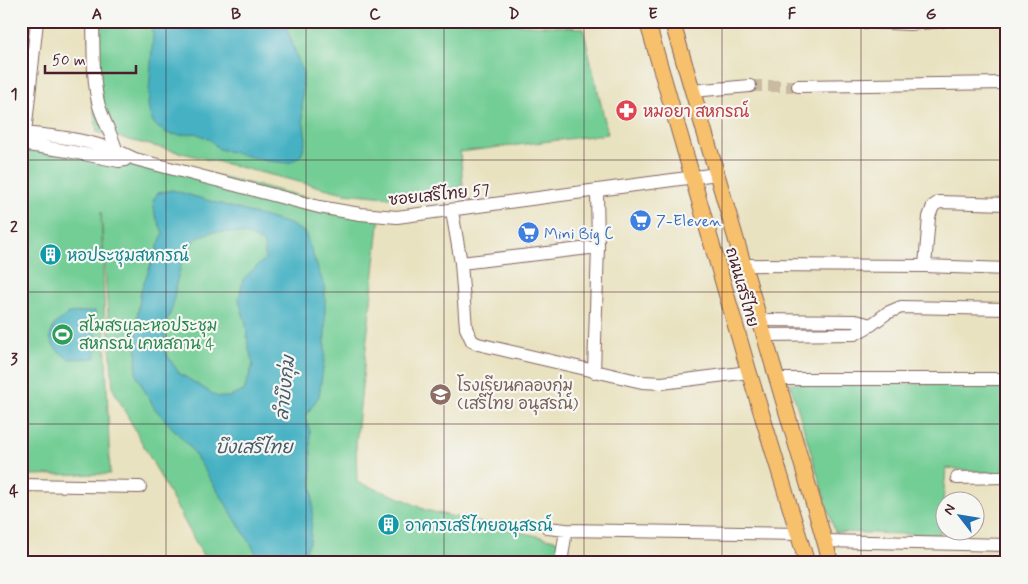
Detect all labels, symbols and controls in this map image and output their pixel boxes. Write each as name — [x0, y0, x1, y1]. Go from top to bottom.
text: A — [92, 4, 102, 25]
text: B — [231, 4, 241, 25]
text: C — [369, 4, 381, 25]
text: D — [508, 4, 520, 25]
text: E — [648, 4, 658, 25]
text: F — [788, 4, 797, 25]
text: G — [926, 4, 937, 25]
scale bar — [45, 42, 136, 74]
text: 50 m — [52, 51, 86, 71]
text: 1 — [10, 84, 18, 105]
pharmacy icon: หมอยา สหกรณ์ — [615, 99, 639, 123]
place label: หมอยา สหกรณ์ — [643, 100, 750, 123]
street label: ซอยเสรีไทย 57 — [387, 178, 491, 211]
supermarket icon: 7-Eleven — [628, 208, 652, 232]
place label: 7-Eleven — [656, 211, 722, 232]
text: 2 — [10, 217, 18, 238]
supermarket icon: Mini Big C — [516, 221, 540, 245]
place label: Mini Big C — [544, 224, 614, 245]
building icon: หอประชุมสหกรณ์ — [39, 243, 63, 267]
place label: หอประชุมสหกรณ์ — [67, 244, 189, 268]
street label: ถนนเสรีไทย — [720, 244, 765, 330]
place label: สโมสรและหอประชุม สหกรณ์ เคหสถาน 4 — [79, 314, 218, 355]
sports icon: สโมสรและหอประชุม สหกรณ์ เคหสถาน 4 — [51, 322, 75, 346]
text: 3 — [10, 349, 18, 370]
water label: ลำบึงกุ่ม — [270, 353, 302, 422]
place label: โรงเรียนคลองกุ่ม (เสรีไทย อนุสรณ์) — [457, 374, 579, 416]
school or university icon: โรงเรียนคลองกุ่ม (เสรีไทย อนุสรณ์) — [429, 382, 453, 406]
water label: บึงเสรีไทย — [215, 435, 294, 460]
text: 4 — [9, 481, 19, 502]
north arrow — [936, 492, 986, 542]
text: N — [940, 501, 960, 518]
building icon: อาคารเสรีไทยอนุสรณ์ — [377, 513, 401, 537]
place label: อาคารเสรีไทยอนุสรณ์ — [405, 514, 552, 538]

